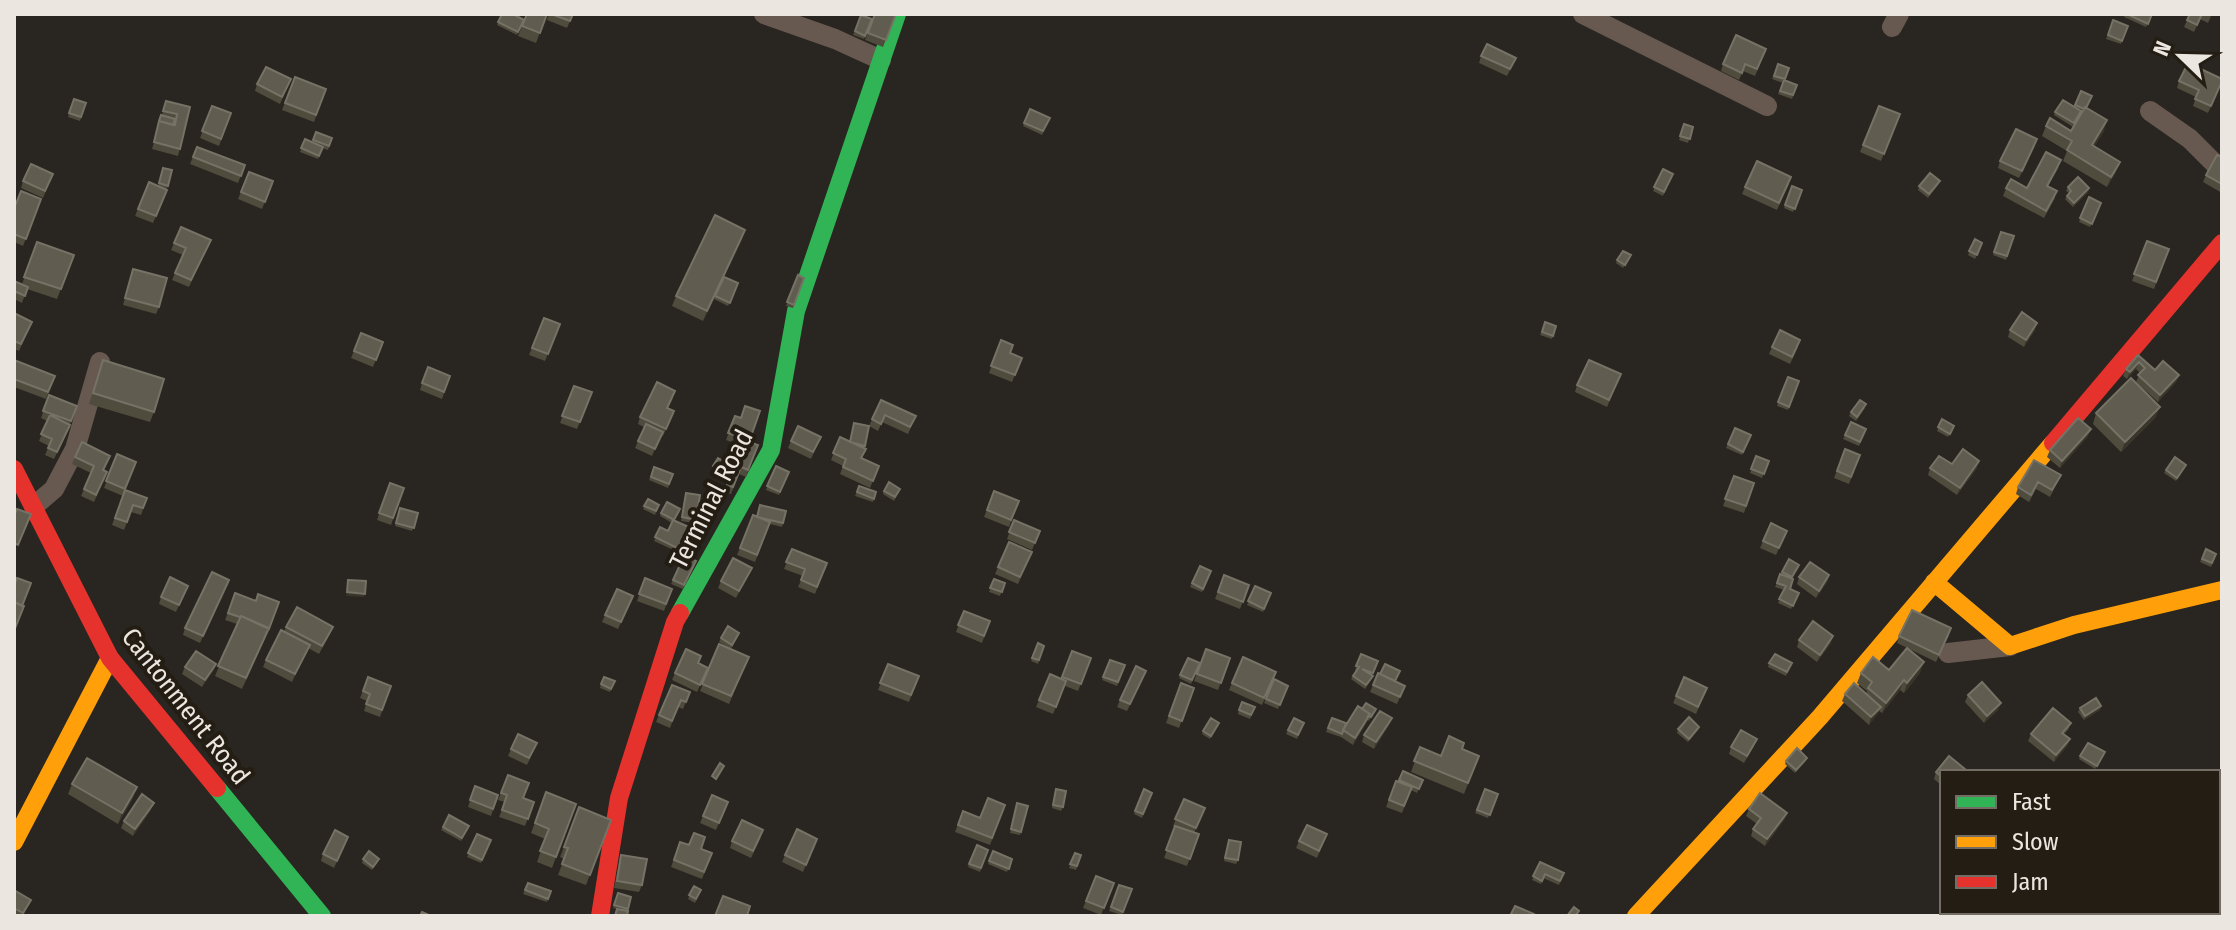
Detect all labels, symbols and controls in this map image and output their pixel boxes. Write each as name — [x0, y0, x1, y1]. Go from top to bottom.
north arrow — [2140, 16, 2220, 96]
text: N — [2147, 37, 2177, 60]
street label: Terminal Road — [663, 424, 760, 574]
street label: Cantonment Road — [115, 622, 256, 791]
legend — [1940, 770, 2220, 914]
text: Fast — [2012, 788, 2051, 816]
text: Slow — [2012, 828, 2059, 856]
text: Jam — [2012, 868, 2049, 896]

